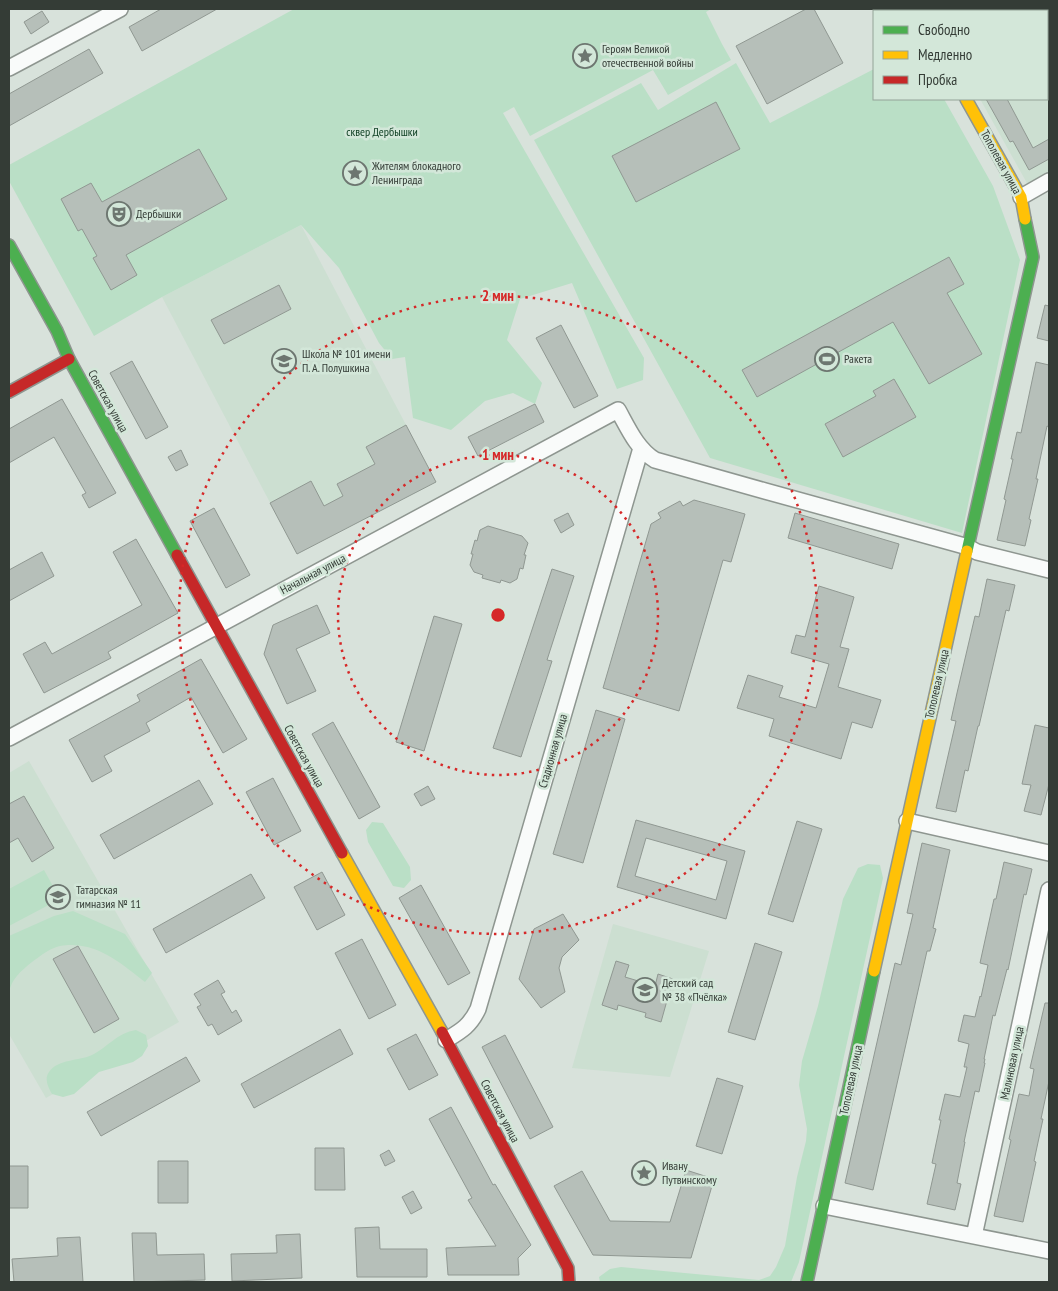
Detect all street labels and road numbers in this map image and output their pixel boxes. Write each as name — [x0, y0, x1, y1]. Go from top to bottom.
street label: Тополевая улица — [978, 127, 1025, 197]
street label: Советская улица — [85, 367, 132, 435]
street label: Начальная улица — [277, 550, 348, 597]
street label: Тополевая улица — [921, 647, 952, 720]
street label: Стадионная улица — [535, 712, 570, 790]
street label: Советская улица — [281, 722, 328, 790]
street label: Малиновая улица — [996, 1025, 1027, 1101]
street label: Тополевая улица — [836, 1043, 865, 1116]
street label: Советская улица — [478, 1077, 523, 1145]

